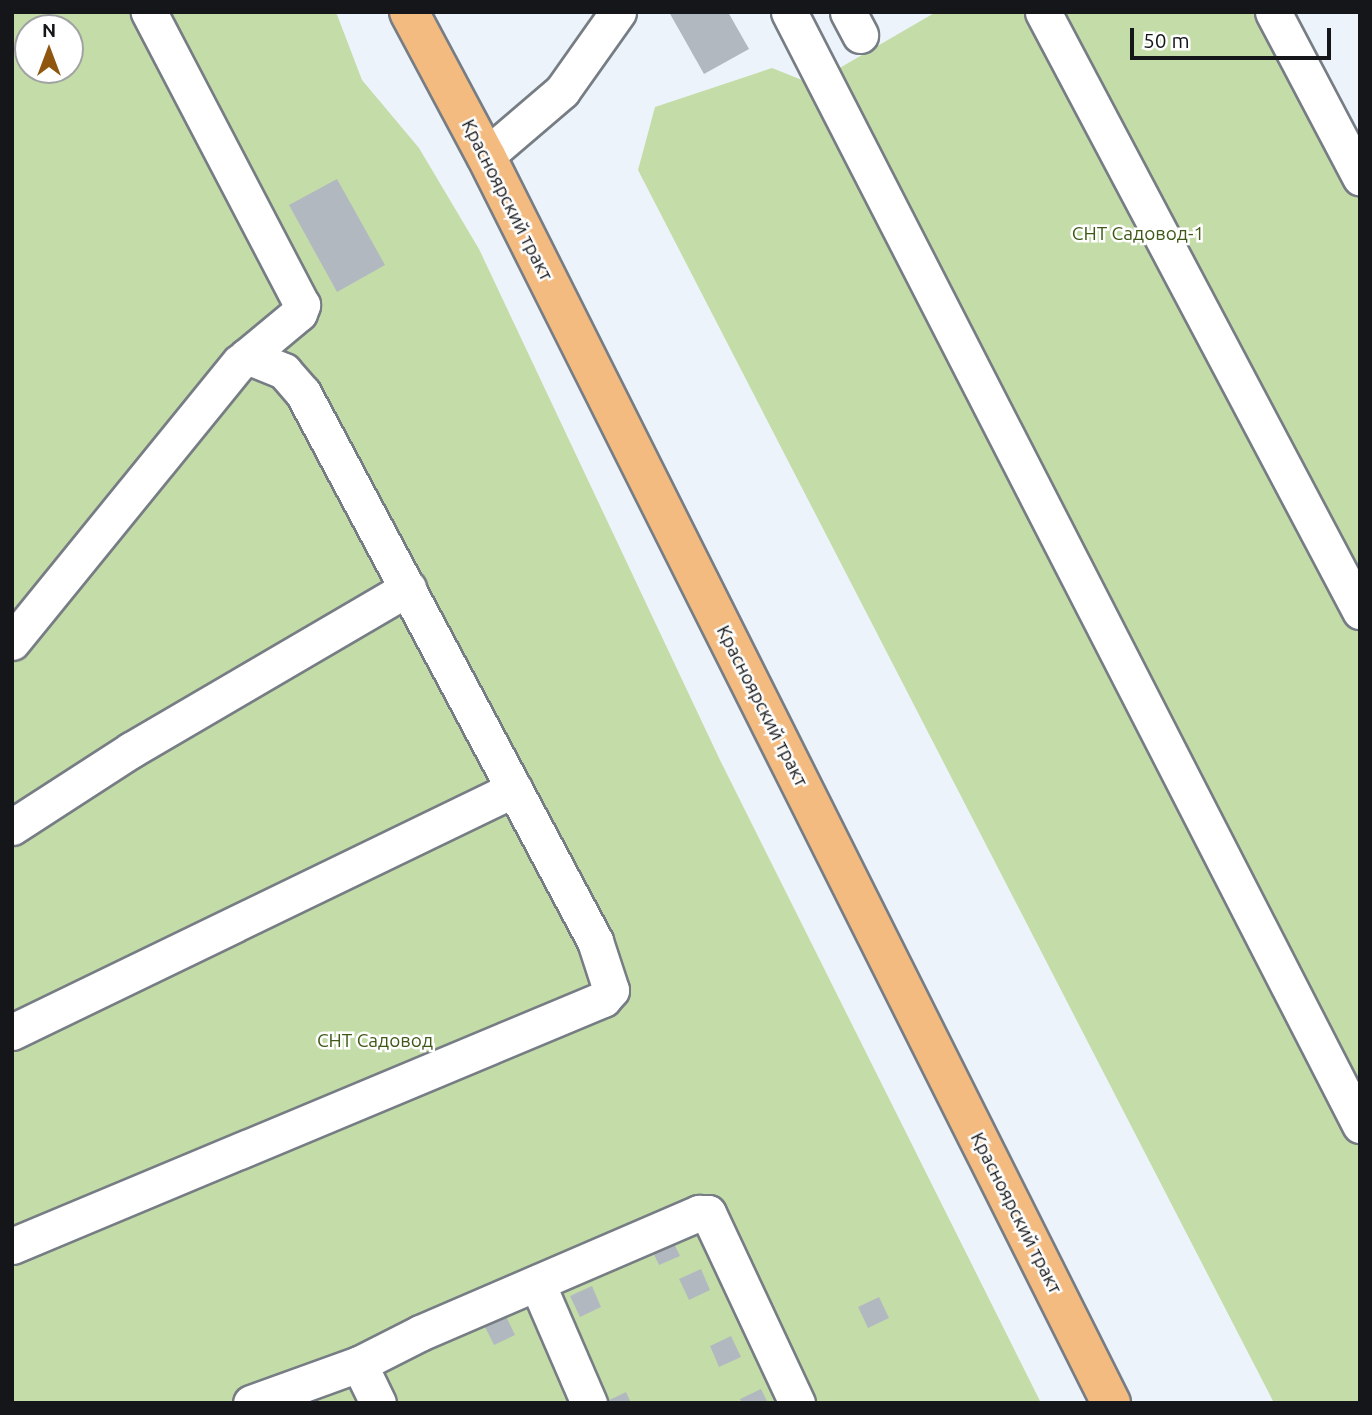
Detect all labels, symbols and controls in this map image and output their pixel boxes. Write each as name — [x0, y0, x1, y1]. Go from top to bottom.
north arrow — [14, 14, 84, 84]
scale bar — [1134, 14, 1335, 58]
text: N — [42, 19, 56, 41]
text: 50 m — [1143, 28, 1190, 52]
street label: Красноярский тракт — [456, 116, 558, 284]
park label: СНТ Садовод-1 — [1072, 223, 1204, 245]
street label: Красноярский тракт — [711, 622, 813, 790]
park label: СНТ Садовод — [317, 1030, 433, 1052]
street label: Красноярский тракт — [965, 1129, 1067, 1297]

